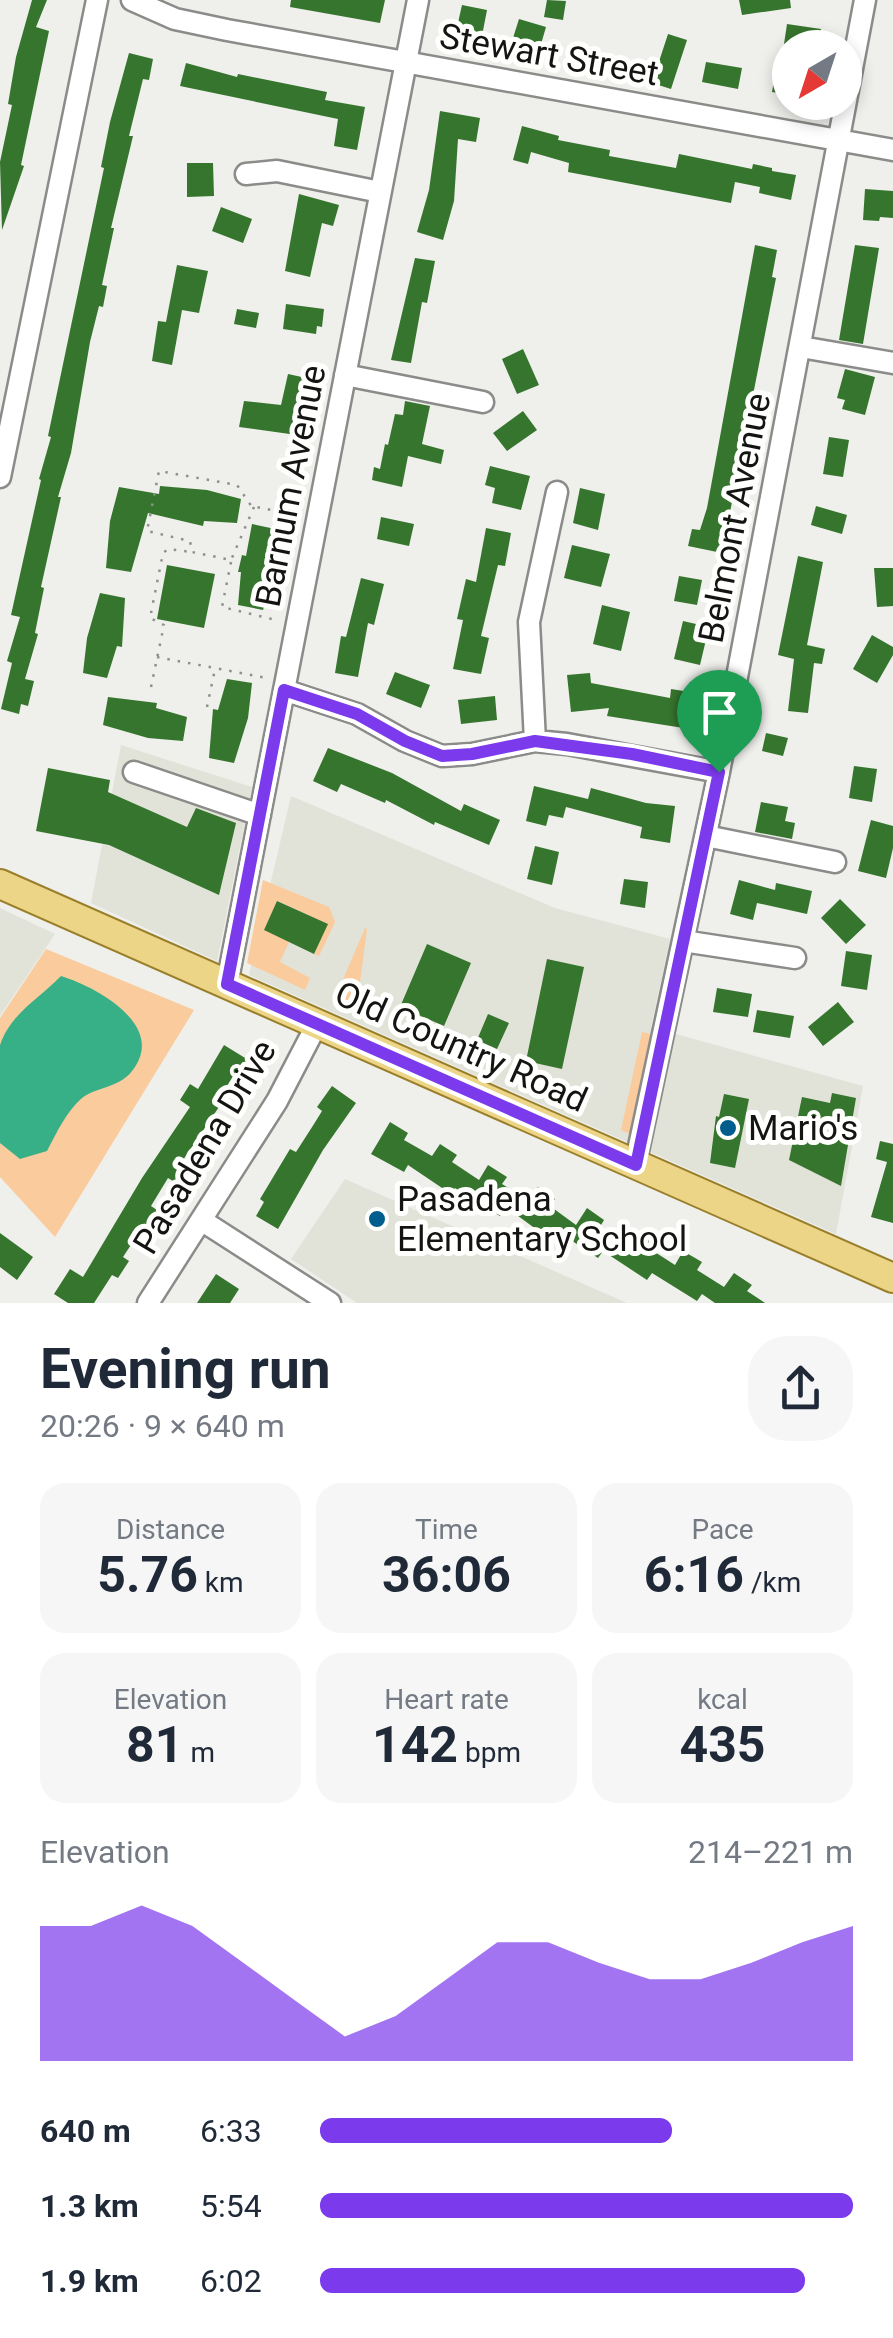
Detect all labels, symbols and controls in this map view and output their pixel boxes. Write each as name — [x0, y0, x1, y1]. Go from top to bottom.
street label: Stewart Street — [436, 16, 662, 94]
north arrow — [772, 30, 862, 120]
map controls — [772, 30, 862, 120]
street label: Barnum Avenue — [247, 362, 335, 610]
street label: Belmont Avenue — [691, 390, 779, 646]
pin — [677, 670, 762, 773]
icon: arrive — [692, 685, 747, 740]
street label: Old Country Road — [329, 973, 593, 1121]
street label: Pasadena Drive — [125, 1033, 285, 1261]
place label: Mario's — [748, 1108, 858, 1149]
marker: Mario's — [717, 1117, 739, 1139]
place label: Pasadena Elementary School — [397, 1179, 687, 1260]
marker: Pasadena Elementary School — [366, 1208, 388, 1230]
button: share — [748, 1336, 853, 1441]
text: Evening run — [40, 1337, 331, 1401]
text: 20:26 · 9 × 640 m — [40, 1407, 285, 1445]
text: Distance — [116, 1513, 225, 1546]
text: Time — [415, 1513, 478, 1546]
text: Pace — [691, 1513, 754, 1546]
text: 5.76 — [97, 1546, 198, 1604]
text: 36:06 — [382, 1546, 511, 1604]
text: 6:16 — [644, 1546, 744, 1604]
text: km — [198, 1566, 244, 1599]
text: /km — [744, 1566, 801, 1599]
text: Elevation — [114, 1683, 227, 1716]
text: Heart rate — [384, 1683, 509, 1716]
text: kcal — [697, 1683, 748, 1716]
text: 81 — [126, 1716, 183, 1774]
text: 142 — [372, 1716, 458, 1774]
text: 435 — [679, 1716, 766, 1774]
text: m — [183, 1736, 215, 1769]
text: bpm — [458, 1736, 521, 1769]
text: Elevation — [40, 1833, 170, 1871]
text: 214–221 m — [688, 1833, 853, 1871]
text: 640 m — [40, 2112, 131, 2150]
text: 6:33 — [200, 2112, 262, 2150]
text: 1.3 km — [40, 2187, 139, 2225]
text: 5:54 — [200, 2187, 262, 2225]
text: 1.9 km — [40, 2262, 139, 2300]
text: 6:02 — [200, 2262, 262, 2300]

